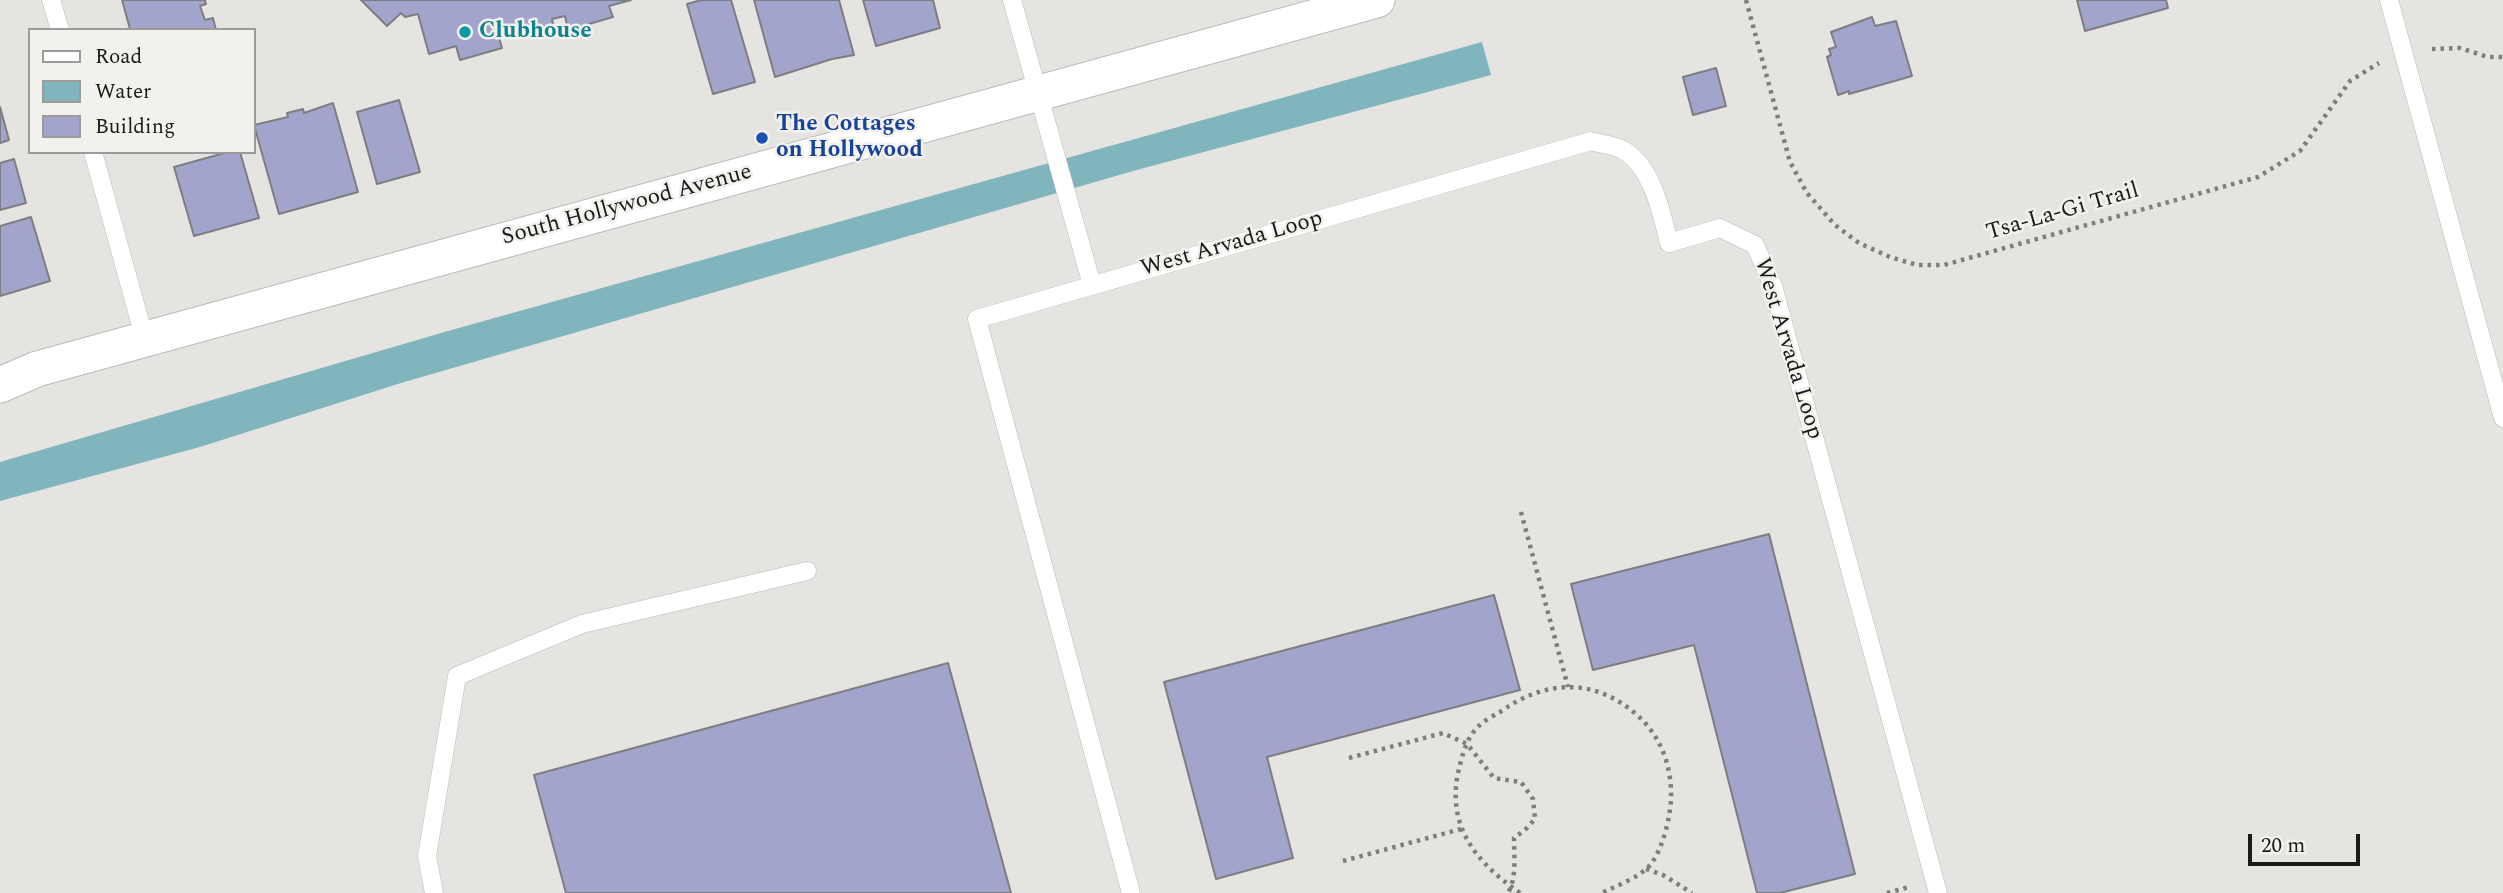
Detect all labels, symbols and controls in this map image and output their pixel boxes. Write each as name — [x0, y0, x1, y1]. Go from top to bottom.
place label: Clubhouse — [479, 18, 592, 46]
marker: Clubhouse — [457, 24, 473, 40]
legend — [28, 28, 256, 154]
text: Road — [95, 41, 142, 73]
text: Water — [95, 76, 151, 108]
text: Building — [95, 111, 175, 143]
place label: The Cottages on Hollywood — [776, 111, 923, 165]
marker: The Cottages on Hollywood — [754, 130, 770, 146]
street label: South Hollywood Avenue — [499, 159, 755, 253]
street label: Tsa-La-Gi Trail — [1983, 178, 2143, 248]
street label: West Arvada Loop — [1138, 206, 1326, 284]
street label: West Arvada Loop — [1746, 255, 1828, 443]
scale bar — [2251, 820, 2363, 864]
text: 20 m — [2261, 830, 2305, 862]

